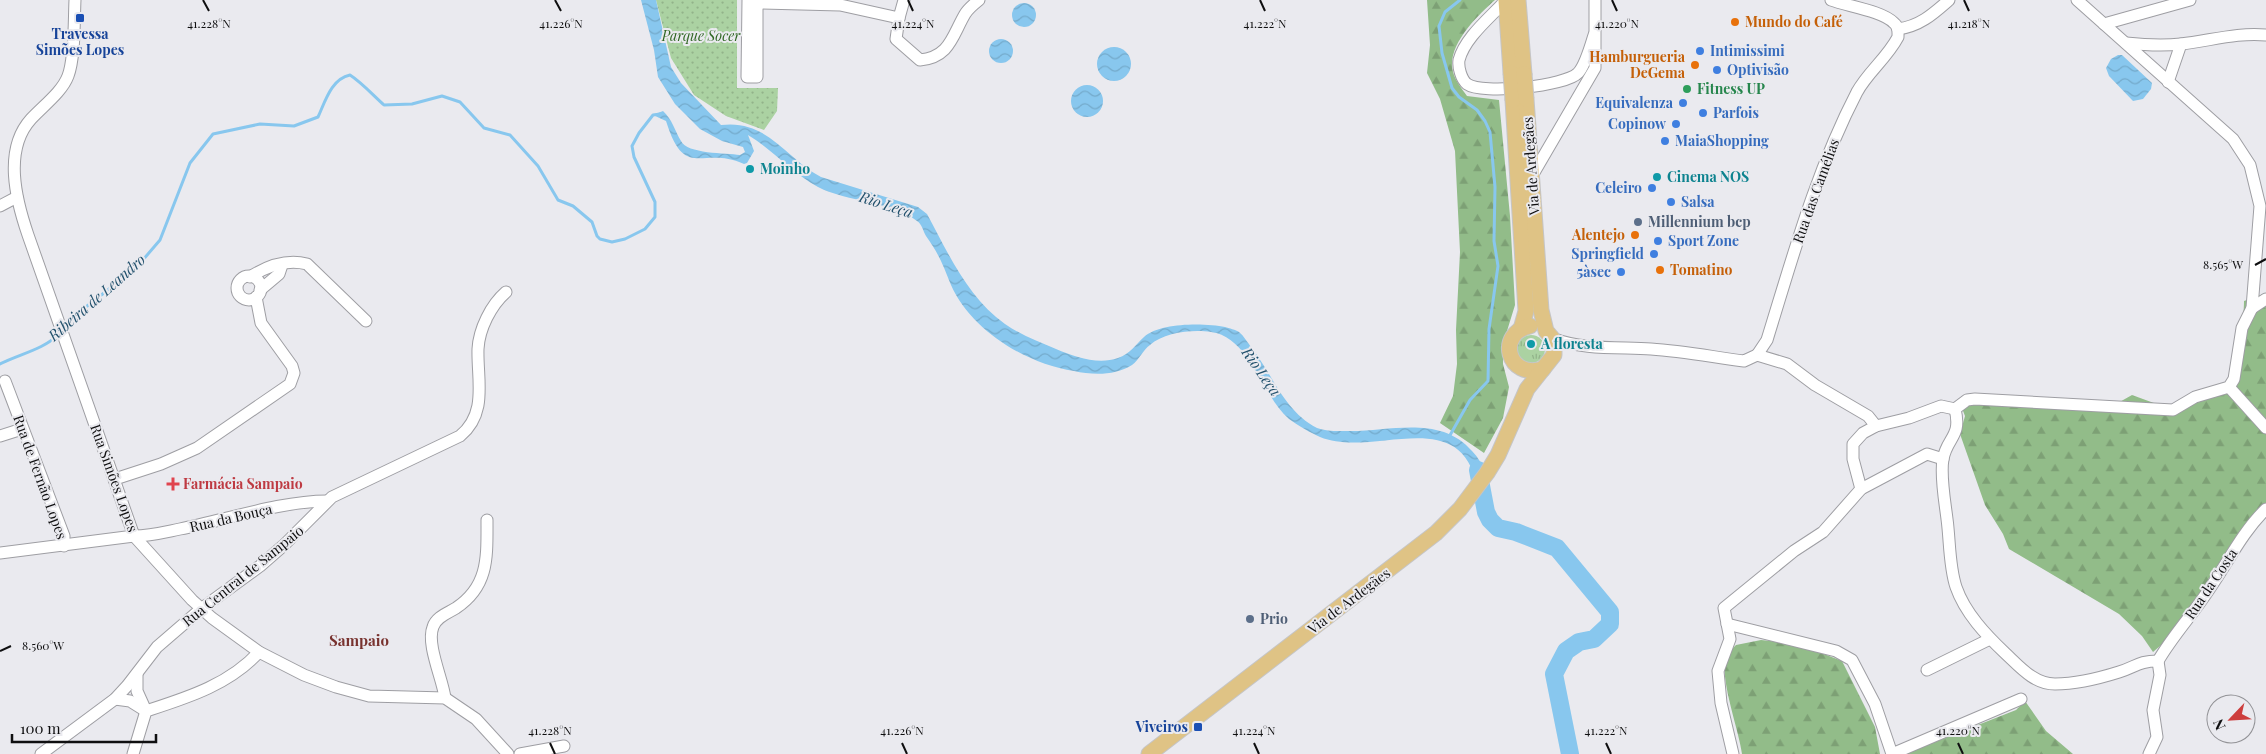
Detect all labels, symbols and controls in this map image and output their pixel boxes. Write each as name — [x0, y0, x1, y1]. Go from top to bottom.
marker: Travessa Simões Lopes — [74, 12, 86, 24]
place label: Mundo do Café — [1745, 12, 1843, 31]
text: 41.228°N — [187, 15, 231, 31]
text: 41.226°N — [539, 15, 583, 31]
text: 41.224°N — [892, 15, 935, 31]
text: 41.222°N — [1244, 15, 1287, 31]
text: 41.220°N — [1595, 15, 1640, 31]
text: 41.218°N — [1948, 15, 1991, 31]
marker: Mundo do Café — [1729, 16, 1741, 28]
place label: Travessa Simões Lopes — [36, 24, 124, 59]
park label: Parque Socer — [661, 26, 741, 45]
place label: Intimissimi — [1710, 41, 1785, 60]
marker: Intimissimi — [1694, 45, 1706, 57]
place label: Hamburgueria DeGema — [1589, 47, 1686, 82]
marker: Hamburgueria DeGema — [1689, 59, 1701, 71]
place label: Optivisão — [1727, 60, 1789, 79]
marker: Optivisão — [1711, 64, 1723, 76]
place label: Fitness UP — [1697, 79, 1765, 98]
marker: Fitness UP — [1681, 83, 1693, 95]
place label: Equivalenza — [1595, 93, 1674, 112]
marker: Equivalenza — [1677, 97, 1689, 109]
place label: Parfois — [1713, 103, 1759, 122]
marker: Parfois — [1697, 107, 1709, 119]
place label: Copinow — [1608, 114, 1667, 133]
street label: Via de Ardegães — [1518, 116, 1543, 217]
marker: Copinow — [1670, 118, 1682, 130]
place label: MaiaShopping — [1675, 131, 1769, 150]
marker: MaiaShopping — [1659, 135, 1671, 147]
street label: Rua das Camélias — [1788, 136, 1843, 246]
place label: Moinho — [760, 159, 810, 178]
marker: Moinho — [744, 163, 756, 175]
place label: Cinema NOS — [1667, 167, 1749, 186]
marker: Cinema NOS — [1651, 171, 1663, 183]
place label: Celeiro — [1595, 178, 1642, 197]
marker: Celeiro — [1646, 182, 1658, 194]
water label: Rio Leça — [856, 186, 916, 222]
place label: Salsa — [1681, 192, 1715, 211]
marker: Salsa — [1665, 196, 1677, 208]
place label: Millennium bcp — [1648, 212, 1751, 231]
marker: Millennium bcp — [1632, 216, 1644, 228]
place label: Alentejo — [1571, 225, 1625, 244]
marker: Alentejo — [1629, 229, 1641, 241]
place label: Sport Zone — [1668, 231, 1739, 250]
marker: Sport Zone — [1652, 235, 1664, 247]
place label: Springfield — [1571, 244, 1645, 263]
marker: Springfield — [1648, 248, 1660, 260]
water label: Ribeira de Leandro — [43, 249, 149, 346]
text: 8.565°W — [2203, 256, 2243, 272]
place label: Tomatino — [1670, 260, 1733, 279]
place label: 5àsec — [1577, 262, 1611, 281]
marker: Tomatino — [1654, 264, 1666, 276]
marker: 5àsec — [1615, 266, 1627, 278]
place label: A floresta — [1540, 334, 1603, 353]
marker: A floresta — [1525, 338, 1537, 350]
water label: Rio Leça — [1237, 342, 1286, 400]
street label: Rua de Fernão Lopes — [9, 412, 72, 542]
street label: Rua Simões Lopes — [86, 421, 143, 534]
place label: Farmácia Sampaio — [183, 474, 303, 493]
marker: Farmácia Sampaio — [167, 478, 179, 490]
street label: Rua da Bouça — [188, 499, 274, 536]
street label: Rua Central de Sampaio — [178, 521, 308, 630]
street label: Rua da Costa — [2180, 545, 2241, 623]
street label: Via de Ardegães — [1303, 563, 1394, 638]
place label: Prio — [1260, 609, 1288, 628]
marker: Prio — [1244, 613, 1256, 625]
district label: Sampaio — [329, 630, 389, 650]
text: 8.560°W — [22, 637, 64, 653]
north arrow — [2206, 694, 2256, 744]
scale bar — [12, 712, 156, 744]
text: N — [2208, 716, 2230, 733]
place label: Viveiros — [1135, 717, 1188, 736]
text: 100 m — [20, 718, 61, 738]
marker: Viveiros — [1192, 721, 1204, 733]
text: 41.228°N — [528, 722, 572, 738]
text: 41.226°N — [880, 722, 924, 738]
text: 41.224°N — [1233, 722, 1276, 738]
text: 41.222°N — [1585, 722, 1628, 738]
text: 41.220°N — [1936, 722, 1981, 738]

